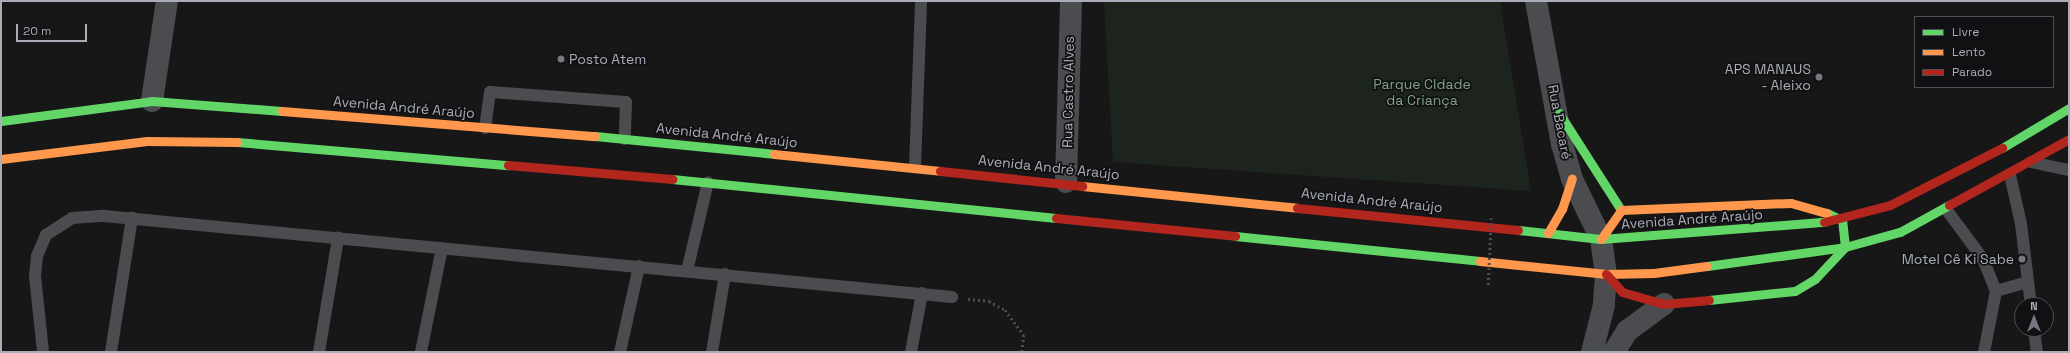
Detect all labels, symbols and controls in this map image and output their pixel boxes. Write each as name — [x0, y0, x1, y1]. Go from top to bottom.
scale bar — [18, 16, 89, 42]
legend — [1914, 16, 2054, 88]
text: 20 m — [23, 23, 51, 39]
text: Livre — [1952, 24, 1979, 40]
street label: Rua Castro Alves — [1059, 36, 1077, 148]
text: Lento — [1952, 44, 1986, 60]
place label: Posto Atem — [569, 51, 647, 67]
marker: Posto Atem — [556, 54, 566, 64]
place label: APS MANAUS - Aleixo — [1725, 61, 1811, 94]
text: Parado — [1952, 64, 1992, 80]
marker: APS MANAUS - Aleixo — [1814, 72, 1824, 82]
park label: Parque CIdade da Criança — [1373, 76, 1471, 108]
street label: Rua Bacaré — [1545, 83, 1575, 161]
street label: Avenida André Araújo — [332, 92, 476, 122]
street label: Avenida André Araújo — [655, 119, 799, 151]
street label: Avenida André Araújo — [977, 151, 1121, 183]
street label: Avenida André Araújo — [1300, 184, 1444, 216]
street label: Avenida André Araújo — [1620, 206, 1764, 232]
place label: Motel Cê Ki Sabe — [1902, 251, 2014, 267]
marker: Motel Cê Ki Sabe — [2017, 254, 2027, 264]
north arrow — [2014, 297, 2054, 337]
text: N — [2030, 299, 2038, 313]

